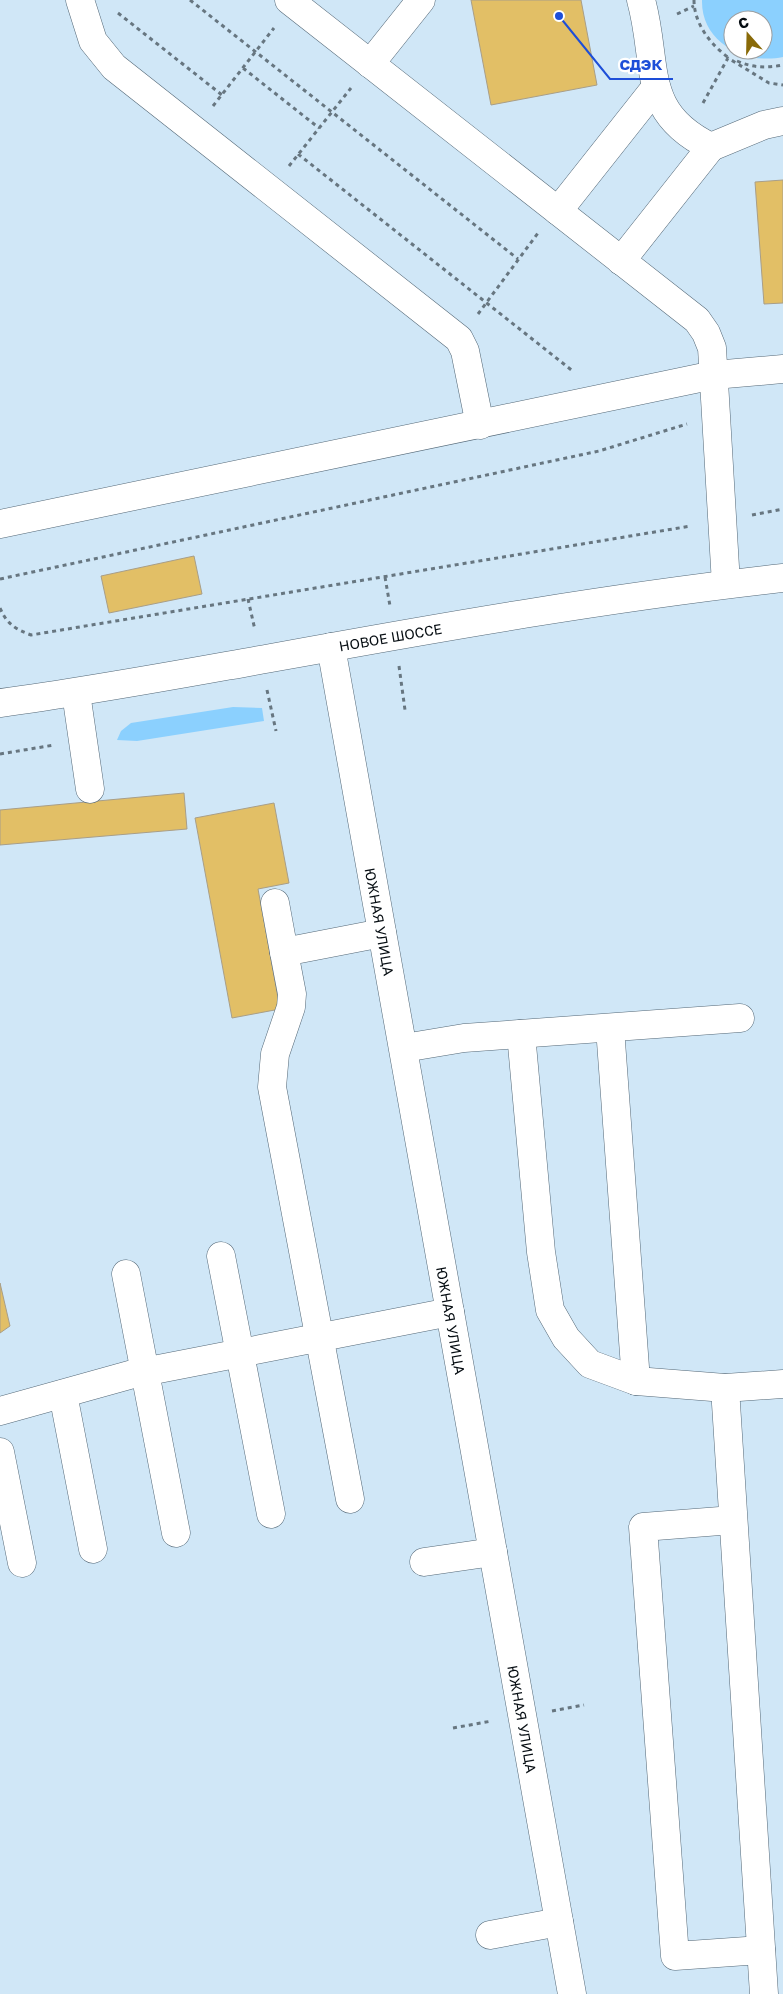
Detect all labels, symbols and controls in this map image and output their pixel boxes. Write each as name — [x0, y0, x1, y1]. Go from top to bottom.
north arrow — [723, 10, 773, 60]
text: С — [736, 13, 751, 32]
callout: СДЭК — [610, 49, 673, 79]
text: СДЭК — [619, 55, 663, 73]
street label: НОВОЕ ШОССЕ — [338, 619, 443, 654]
street label: ЮЖНАЯ УЛИЦА — [362, 866, 398, 978]
street label: ЮЖНАЯ УЛИЦА — [433, 1265, 470, 1376]
street label: ЮЖНАЯ УЛИЦА — [505, 1664, 541, 1775]

